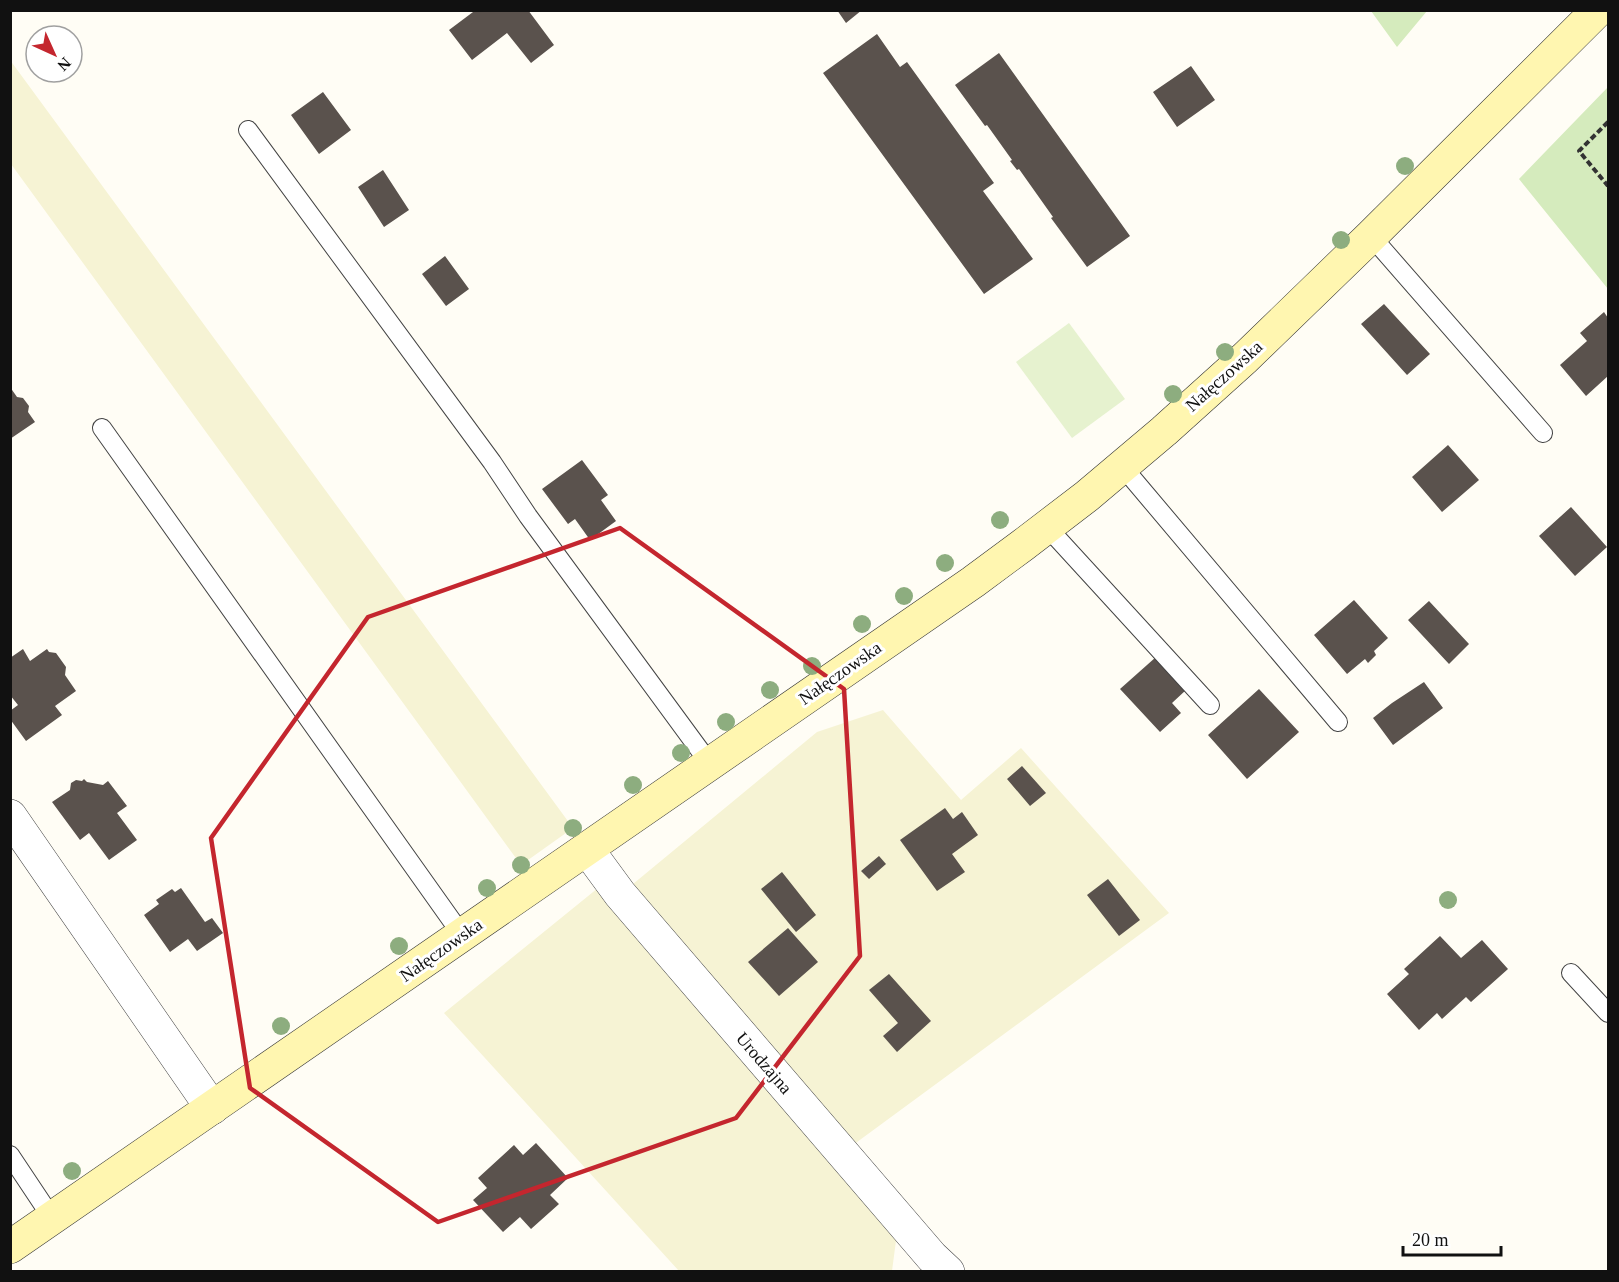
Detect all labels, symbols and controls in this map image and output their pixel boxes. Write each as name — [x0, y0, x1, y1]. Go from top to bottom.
north arrow — [24, 24, 84, 84]
text: N — [54, 54, 74, 75]
street label: Nałęczowska — [1182, 336, 1266, 416]
street label: Nałęczowska — [795, 637, 885, 709]
street label: Nałęczowska — [396, 914, 486, 986]
street label: Urodzajna — [732, 1028, 796, 1098]
scale bar — [1403, 1219, 1500, 1257]
text: 20 m — [1412, 1230, 1449, 1250]

